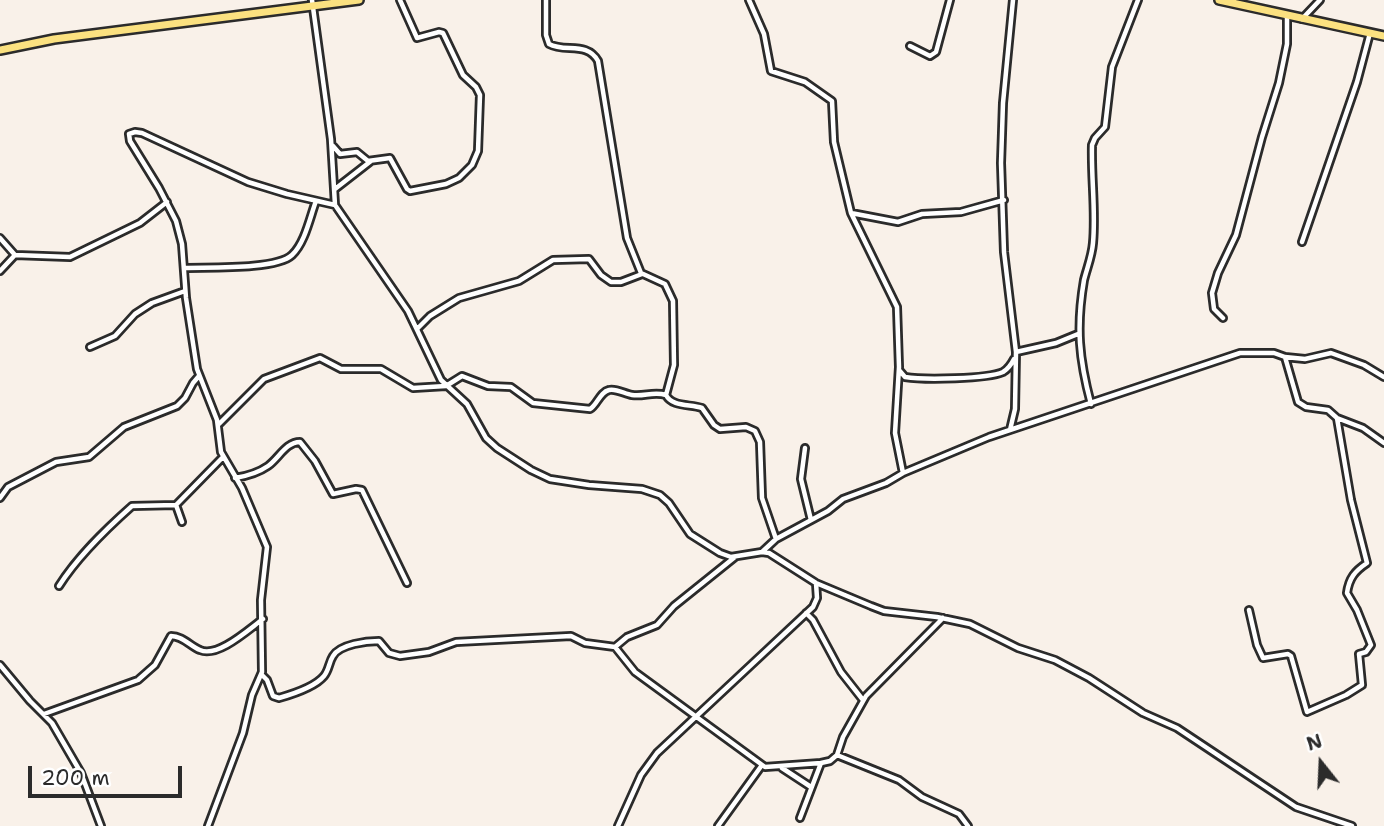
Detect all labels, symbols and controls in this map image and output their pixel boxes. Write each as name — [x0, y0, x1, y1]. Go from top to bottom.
north arrow — [1286, 728, 1356, 798]
text: N — [1303, 728, 1325, 757]
scale bar — [32, 752, 186, 796]
text: 200 m — [41, 764, 110, 792]

